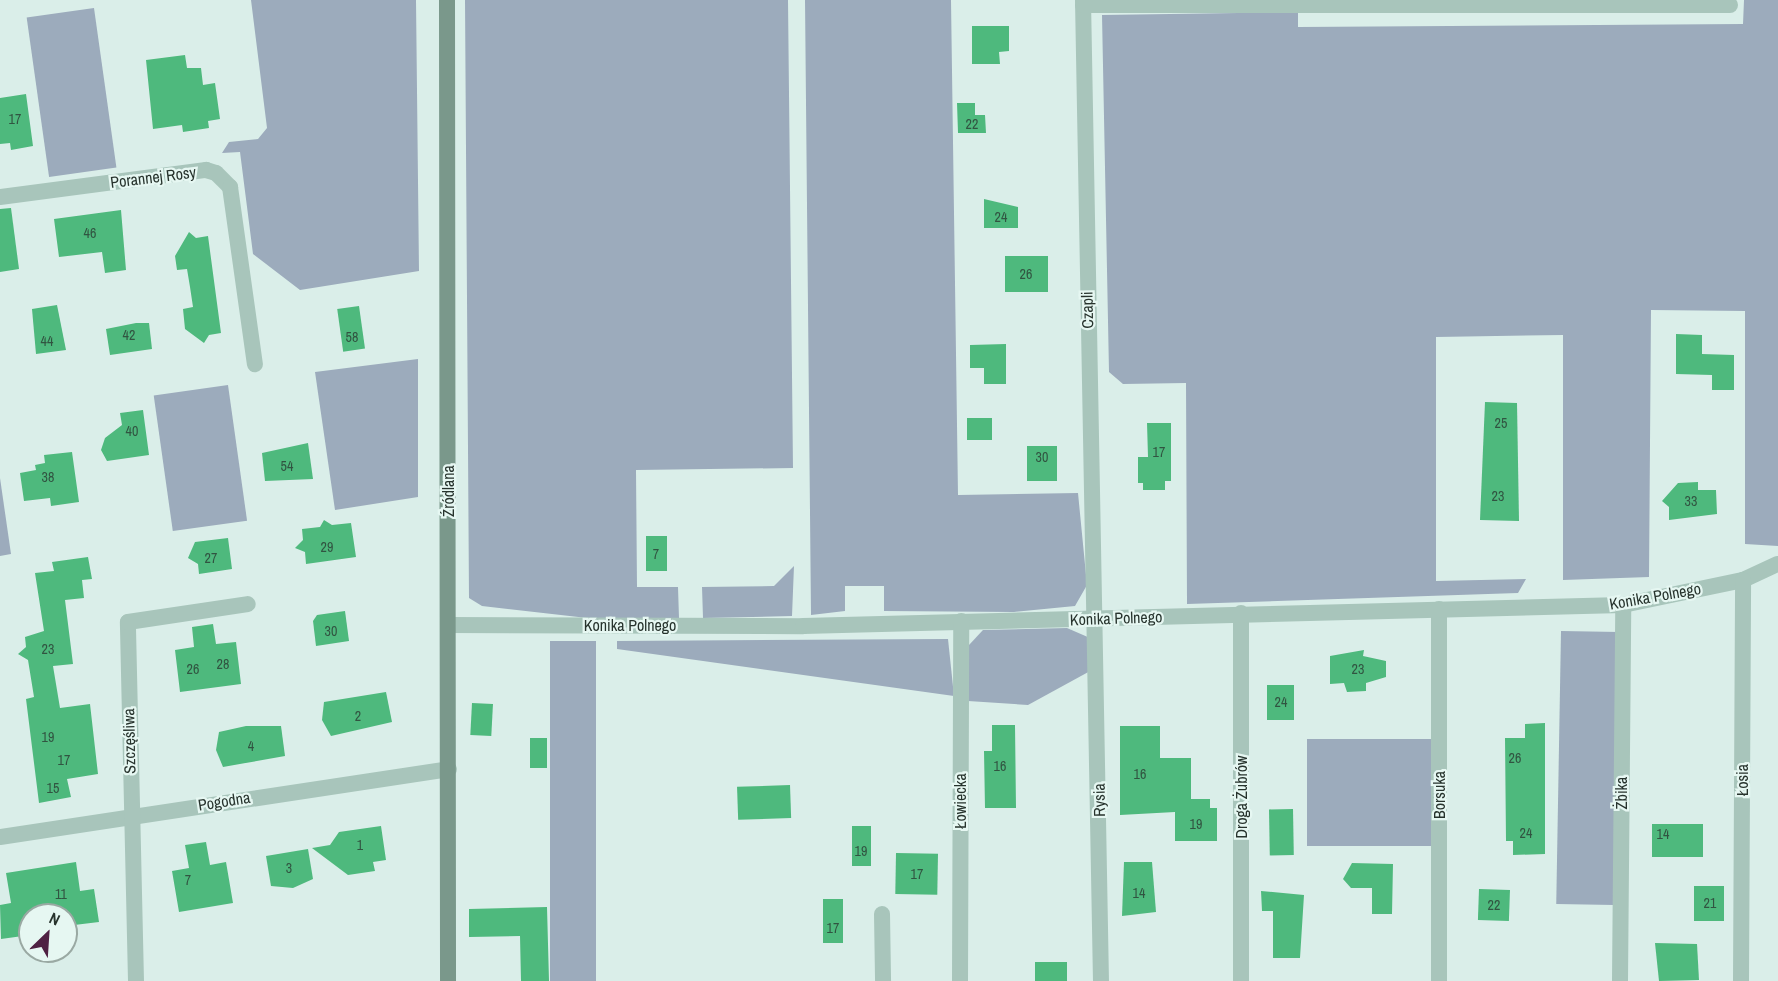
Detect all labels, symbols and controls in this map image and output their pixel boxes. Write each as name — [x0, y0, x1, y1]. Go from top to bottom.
house number: 17 — [9, 111, 21, 127]
house number: 22 — [966, 116, 978, 132]
street label: Porannej Rosy — [109, 162, 197, 192]
house number: 24 — [995, 209, 1007, 225]
house number: 46 — [84, 225, 96, 241]
house number: 26 — [1020, 266, 1032, 282]
street label: Czapli — [1077, 291, 1097, 329]
house number: 42 — [123, 327, 135, 343]
house number: 58 — [346, 329, 358, 345]
house number: 44 — [41, 333, 53, 349]
house number: 25 — [1495, 415, 1507, 431]
house number: 40 — [126, 423, 138, 439]
house number: 17 — [1153, 444, 1165, 460]
house number: 30 — [1036, 449, 1048, 465]
house number: 54 — [281, 458, 293, 474]
street label: Źródlana — [438, 465, 458, 517]
house number: 38 — [42, 469, 54, 485]
house number: 23 — [1492, 488, 1504, 504]
house number: 33 — [1685, 493, 1697, 509]
house number: 29 — [321, 539, 333, 555]
house number: 7 — [653, 546, 659, 562]
house number: 27 — [205, 550, 217, 566]
street label: Konika Polnego — [1608, 579, 1702, 613]
street label: Konika Polnego — [1069, 607, 1163, 629]
street label: Konika Polnego — [584, 615, 676, 635]
house number: 30 — [325, 623, 337, 639]
house number: 23 — [42, 641, 54, 657]
house number: 28 — [217, 656, 229, 672]
house number: 26 — [187, 661, 199, 677]
house number: 23 — [1352, 661, 1364, 677]
house number: 24 — [1275, 694, 1287, 710]
street label: Szczęśliwa — [119, 708, 139, 774]
house number: 2 — [355, 708, 361, 724]
house number: 19 — [42, 729, 54, 745]
house number: 4 — [248, 738, 254, 754]
house number: 26 — [1509, 750, 1521, 766]
house number: 17 — [58, 752, 70, 768]
street label: Droga Żubrów — [1231, 755, 1251, 839]
house number: 16 — [994, 758, 1006, 774]
street label: Łosia — [1732, 764, 1752, 796]
house number: 16 — [1134, 766, 1146, 782]
street label: Borsuka — [1429, 771, 1449, 819]
street label: Łowiecka — [950, 773, 970, 829]
street label: Żbika — [1611, 777, 1631, 809]
house number: 15 — [47, 780, 59, 796]
street label: Rysia — [1089, 783, 1109, 817]
street label: Pogodna — [197, 787, 251, 815]
house number: 19 — [1190, 816, 1202, 832]
house number: 24 — [1520, 825, 1532, 841]
house number: 14 — [1657, 826, 1669, 842]
house number: 1 — [357, 837, 363, 853]
house number: 19 — [855, 843, 867, 859]
house number: 3 — [286, 860, 292, 876]
house number: 17 — [911, 866, 923, 882]
house number: 7 — [185, 872, 191, 888]
house number: 14 — [1133, 885, 1145, 901]
house number: 11 — [55, 886, 67, 902]
house number: 21 — [1704, 895, 1716, 911]
house number: 22 — [1488, 897, 1500, 913]
north arrow — [18, 903, 78, 963]
text: N — [46, 907, 64, 930]
house number: 17 — [827, 920, 839, 936]

